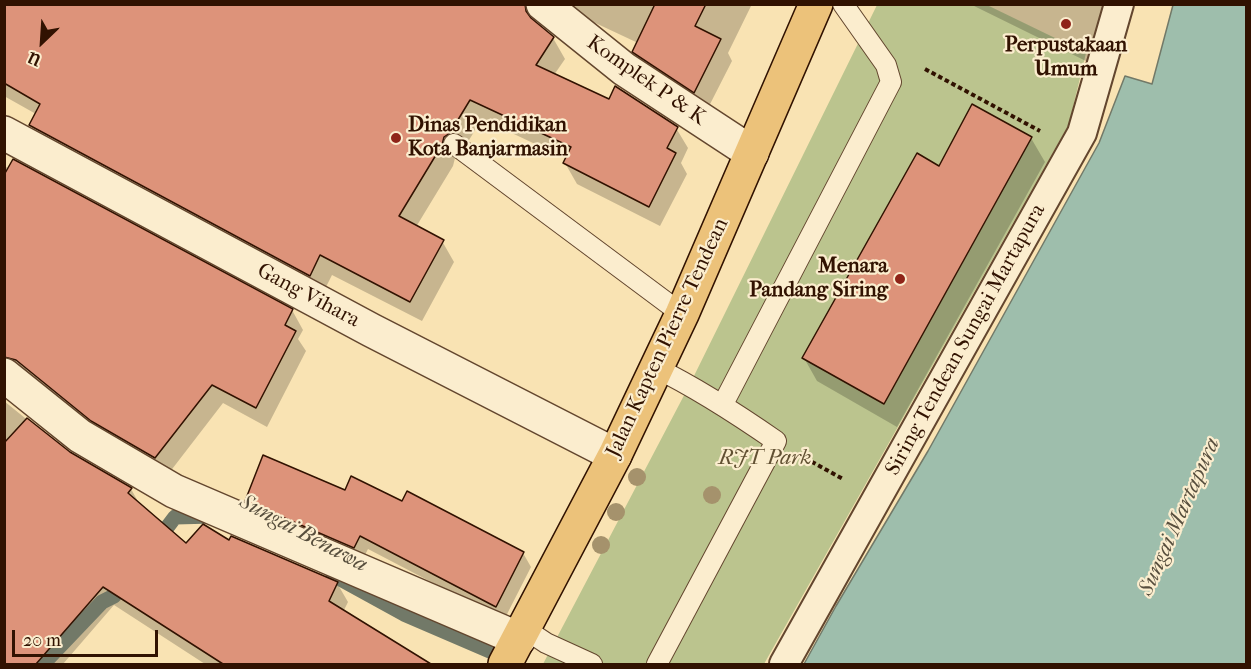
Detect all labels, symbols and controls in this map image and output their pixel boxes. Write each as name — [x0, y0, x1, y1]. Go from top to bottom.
north arrow — [12, 12, 72, 72]
marker: Perpustakaan Umum — [1059, 17, 1073, 31]
street label: Komplek P & K — [582, 31, 710, 131]
place label: Perpustakaan Umum — [1005, 33, 1127, 83]
text: U — [25, 48, 44, 70]
place label: Dinas Pendidikan Kota Banjarmasin — [408, 113, 568, 163]
marker: Dinas Pendidikan Kota Banjarmasin — [389, 131, 403, 145]
street label: Siring Tendean Sungai Martapura — [881, 200, 1051, 480]
street label: Jalan Kapten Pierre Tendean — [601, 214, 735, 462]
place label: Menara Pandang Siring — [749, 254, 888, 304]
street label: Gang Vihara — [252, 258, 364, 334]
marker: Menara Pandang Siring — [893, 272, 907, 286]
water label: Sungai Martapura — [1133, 434, 1227, 600]
park label: RJT Park — [718, 446, 812, 472]
water label: Sungai Benawa — [235, 489, 371, 579]
scale bar — [15, 618, 160, 656]
text: 20 m — [23, 630, 61, 651]

